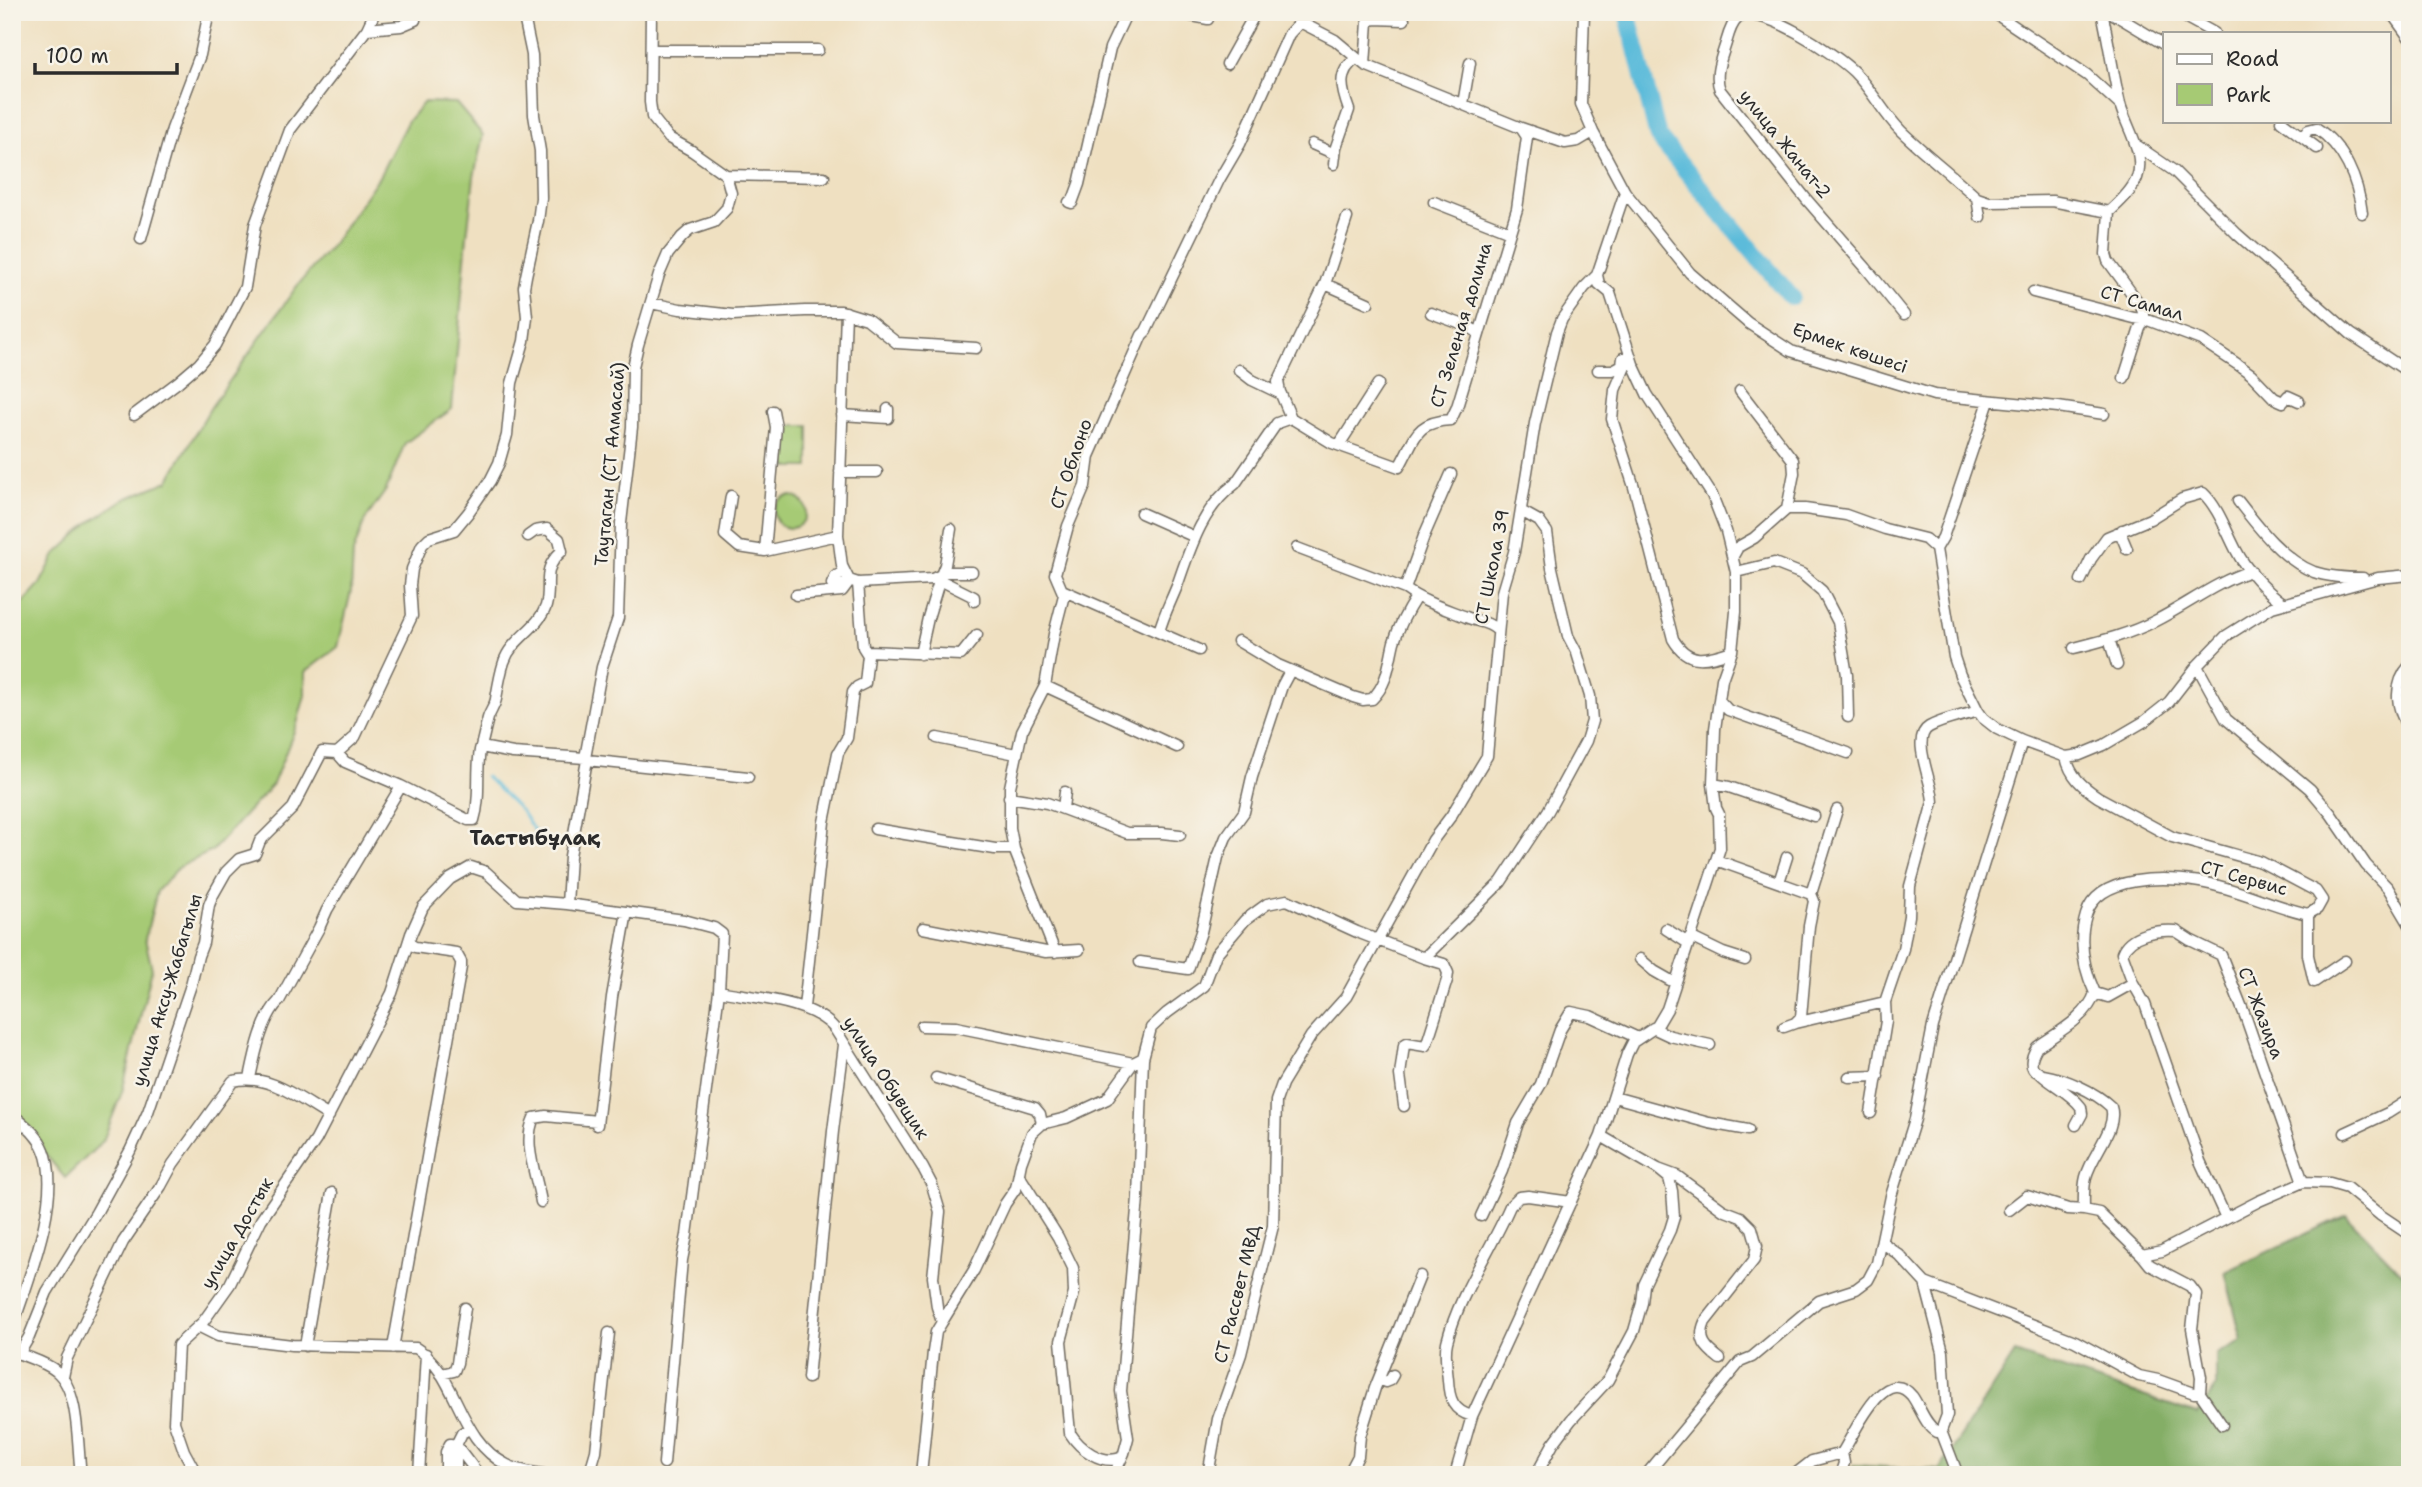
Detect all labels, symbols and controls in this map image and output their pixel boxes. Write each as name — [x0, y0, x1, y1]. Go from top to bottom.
scale bar — [35, 32, 177, 76]
legend — [2163, 32, 2390, 122]
text: 100 m — [46, 42, 109, 70]
text: Road — [2226, 45, 2279, 73]
text: Park — [2226, 81, 2271, 109]
street label: улица Жанат-2 — [1733, 84, 1837, 204]
street label: СТ Зеленая долина — [1424, 239, 1498, 411]
street label: СТ Самал — [2098, 280, 2186, 326]
street label: Ермек көшесі — [1789, 317, 1911, 379]
street label: Таутаган (СТ Алмасай) — [589, 361, 631, 567]
street label: СТ Облоно — [1044, 416, 1098, 512]
street label: СТ Школа 39 — [1469, 507, 1515, 627]
district label: Тастыбұлақ — [469, 824, 601, 852]
street label: СТ Сервис — [2198, 855, 2290, 901]
street label: улица Аксу-Жабагылы — [126, 891, 208, 1089]
street label: СТ Жазира — [2232, 964, 2290, 1062]
street label: улица Обувщик — [837, 1012, 935, 1144]
street label: улица Достык — [195, 1172, 279, 1293]
street label: СТ Рассвет МВД — [1208, 1222, 1266, 1366]

